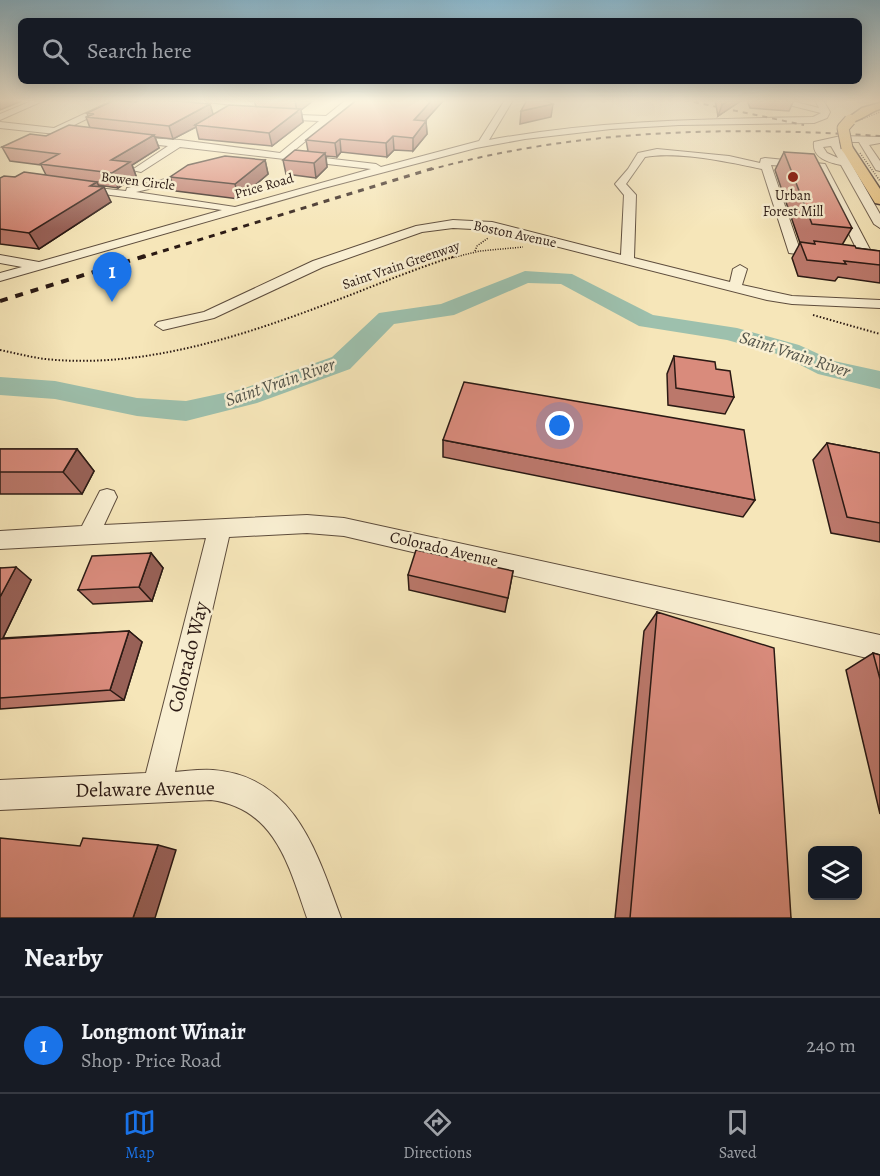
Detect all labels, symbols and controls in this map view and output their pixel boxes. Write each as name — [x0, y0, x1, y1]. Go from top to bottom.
search box — [18, 18, 862, 84]
icon: search — [39, 35, 72, 68]
text: Search here — [87, 36, 192, 66]
street label: Bowen Circle — [100, 167, 176, 195]
street label: Price Road — [232, 168, 296, 204]
marker: Urban Forest Mill — [786, 170, 800, 184]
place label: Urban Forest Mill — [763, 186, 824, 221]
street label: Boston Avenue — [472, 216, 558, 252]
street label: Saint Vrain Greenway — [340, 236, 463, 294]
pin: 1 — [92, 252, 132, 302]
water label: Saint Vrain River — [737, 325, 854, 383]
water label: Saint Vrain River — [222, 352, 339, 412]
your location — [545, 411, 574, 440]
street label: Colorado Avenue — [388, 526, 500, 572]
street label: Colorado Way — [161, 598, 215, 715]
street label: Delaware Avenue — [75, 774, 215, 804]
map controls — [808, 846, 862, 900]
button: layers — [808, 846, 862, 900]
text: Nearby — [24, 940, 103, 975]
text: Longmont Winair — [81, 1017, 246, 1047]
text: 1 — [40, 1032, 47, 1059]
text: 240 m — [806, 1032, 856, 1059]
text: Shop · Price Road — [81, 1047, 221, 1074]
tab: Map — [123, 1106, 156, 1164]
tab: Directions — [403, 1106, 472, 1164]
tab: Saved — [719, 1106, 757, 1164]

